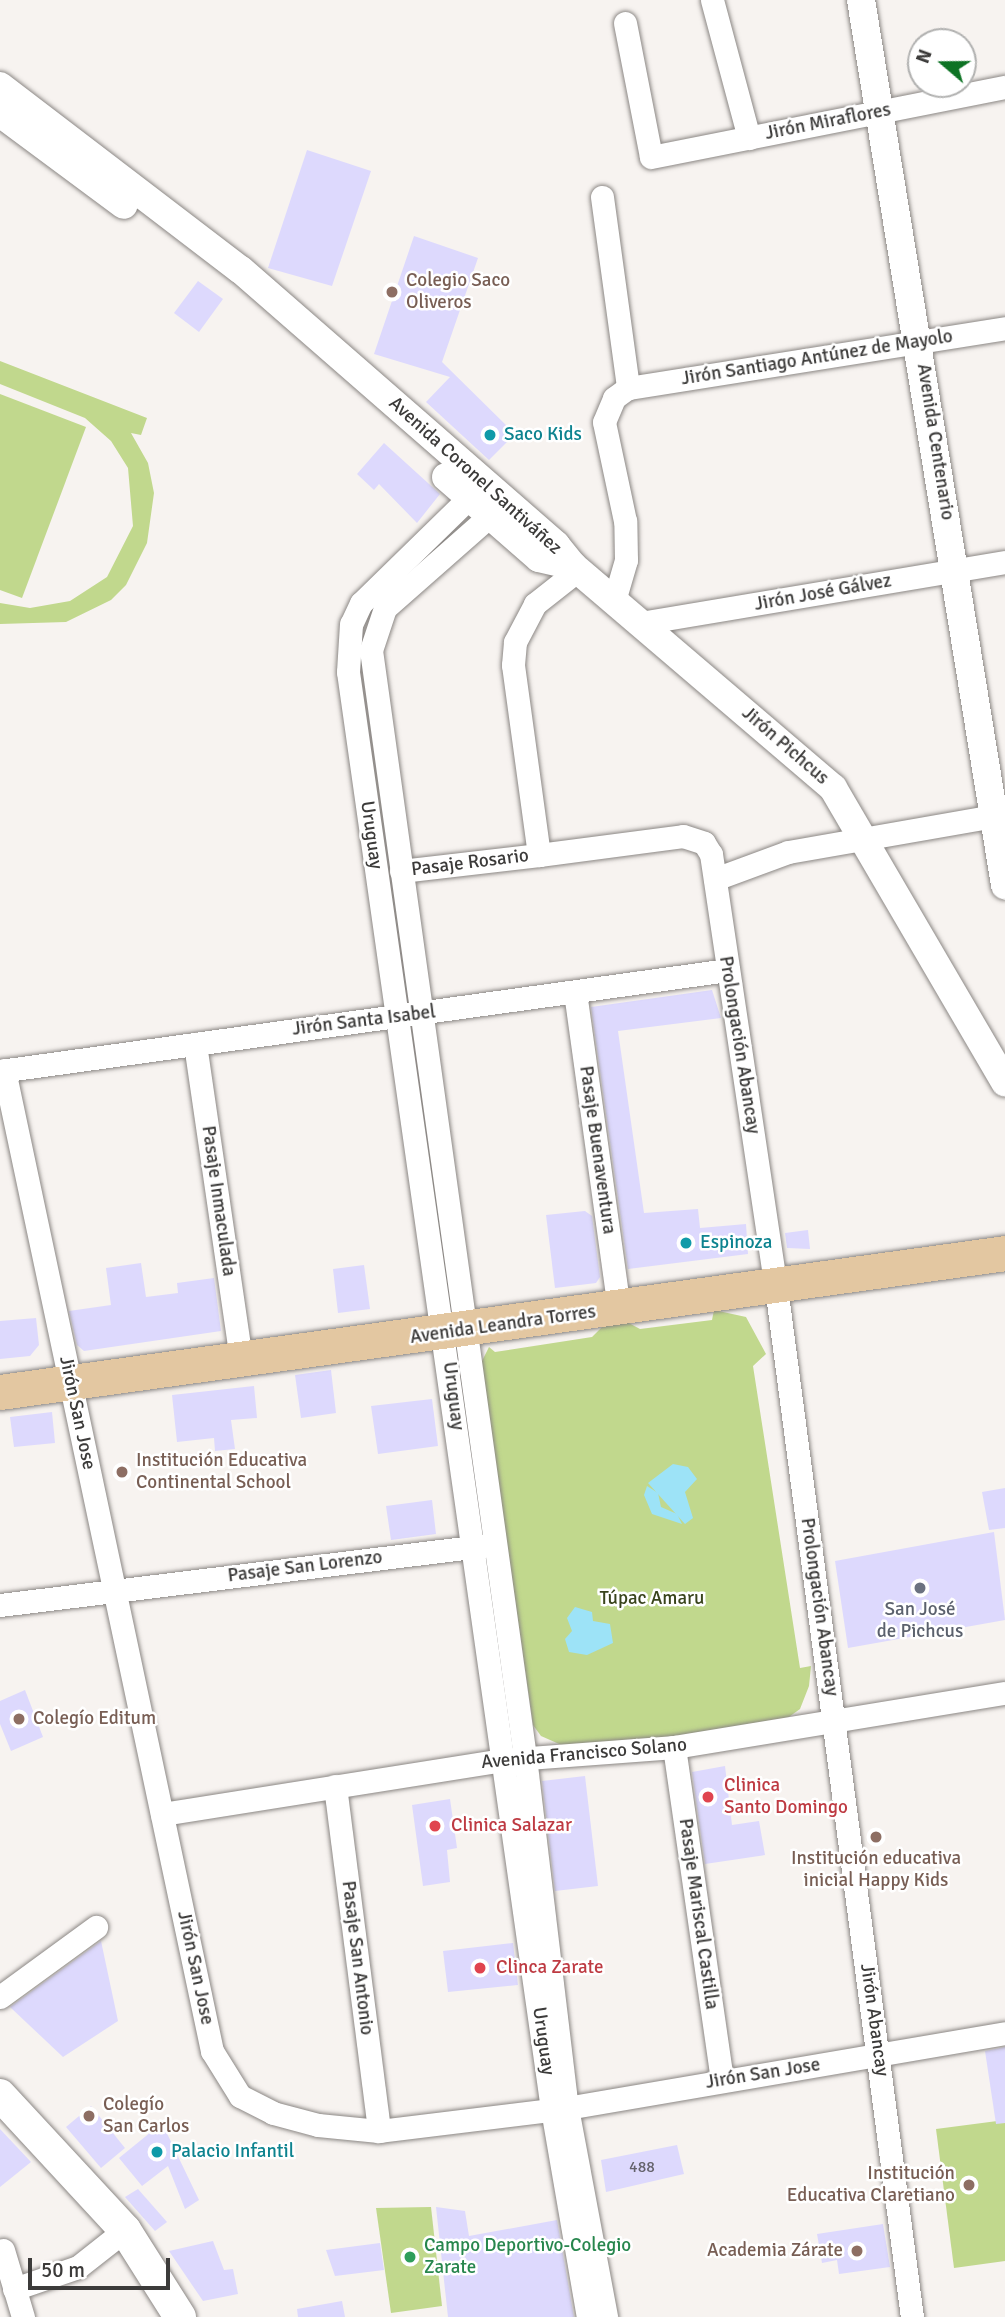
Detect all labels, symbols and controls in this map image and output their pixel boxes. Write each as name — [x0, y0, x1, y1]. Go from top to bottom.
north arrow — [907, 28, 977, 98]
text: N — [911, 46, 938, 67]
street label: Jirón Miraflores — [763, 99, 893, 145]
place label: Colegio Saco Oliveros — [406, 270, 510, 314]
marker: Colegio Saco Oliveros — [384, 284, 400, 300]
street label: Jirón Santiago Antúnez de Mayolo — [680, 325, 954, 391]
street label: Avenida Centenario — [911, 362, 959, 522]
street label: Avenida Coronel Santiváñez — [384, 392, 566, 560]
place label: Saco Kids — [504, 424, 582, 446]
marker: Saco Kids — [482, 427, 498, 443]
street label: Jirón José Gálvez — [753, 570, 893, 616]
street label: Jirón Pichcus — [737, 702, 833, 790]
street label: Uruguay — [355, 799, 387, 871]
street label: Pasaje Rosario — [410, 844, 530, 882]
street label: Prolongación Abancay — [714, 954, 764, 1136]
street label: Jirón Santa Isabel — [291, 1001, 437, 1041]
street label: Pasaje Buenaventura — [574, 1064, 620, 1236]
street label: Pasaje Inmaculada — [196, 1124, 240, 1278]
place label: Espinoza — [700, 1232, 772, 1254]
marker: Espinoza — [678, 1235, 694, 1251]
street label: Avenida Leandra Torres — [409, 1301, 597, 1349]
street label: Jirón San Jose — [54, 1354, 100, 1472]
street label: Uruguay — [437, 1360, 469, 1432]
place label: Institución Educativa Continental School — [136, 1450, 307, 1494]
marker: Institución Educativa Continental School — [114, 1464, 130, 1480]
street label: Prolongación Abancay — [795, 1516, 843, 1698]
street label: Pasaje San Lorenzo — [226, 1546, 384, 1588]
marker: San José de Pichcus — [912, 1580, 928, 1596]
park label: Túpac Amaru — [600, 1588, 704, 1610]
place label: San José de Pichcus — [877, 1599, 963, 1643]
place label: Colegío Editum — [33, 1708, 156, 1730]
marker: Colegío Editum — [11, 1711, 27, 1727]
street label: Avenida Francisco Solano — [480, 1734, 688, 1774]
place label: Clinica Santo Domingo — [724, 1775, 848, 1819]
marker: Clinica Santo Domingo — [698, 1787, 718, 1807]
place label: Clinica Salazar — [451, 1815, 572, 1837]
marker: Clinica Salazar — [425, 1816, 445, 1836]
street label: Pasaje Mariscal Castilla — [673, 1817, 723, 2011]
marker: Institución educativa inicial Happy Kids — [868, 1829, 884, 1845]
place label: Institución educativa inicial Happy Kids — [791, 1848, 961, 1892]
street label: Pasaje San Antonio — [336, 1879, 378, 2037]
street label: Jirón San Jose — [172, 1909, 218, 2027]
place label: Clinca Zarate — [496, 1957, 604, 1979]
marker: Clinca Zarate — [470, 1958, 490, 1978]
street label: Jirón Abancay — [855, 1962, 893, 2078]
street label: Uruguay — [527, 2005, 559, 2077]
street label: Jirón San Jose — [704, 2054, 822, 2094]
place label: Colegío San Carlos — [103, 2094, 189, 2138]
marker: Colegío San Carlos — [81, 2108, 97, 2124]
place label: Palacio Infantil — [171, 2141, 294, 2163]
marker: Palacio Infantil — [149, 2144, 165, 2160]
house number: 488 — [629, 2157, 655, 2177]
place label: Institución Educativa Claretiano — [787, 2163, 955, 2207]
marker: Institución Educativa Claretiano — [961, 2177, 977, 2193]
place label: Campo Deportivo-Colegio Zarate — [424, 2235, 631, 2279]
place label: Academia Zárate — [707, 2240, 843, 2262]
marker: Academia Zárate — [849, 2243, 865, 2259]
scale bar — [32, 2244, 173, 2288]
marker: Campo Deportivo-Colegio Zarate — [402, 2249, 418, 2265]
text: 50 m — [41, 2257, 85, 2283]

